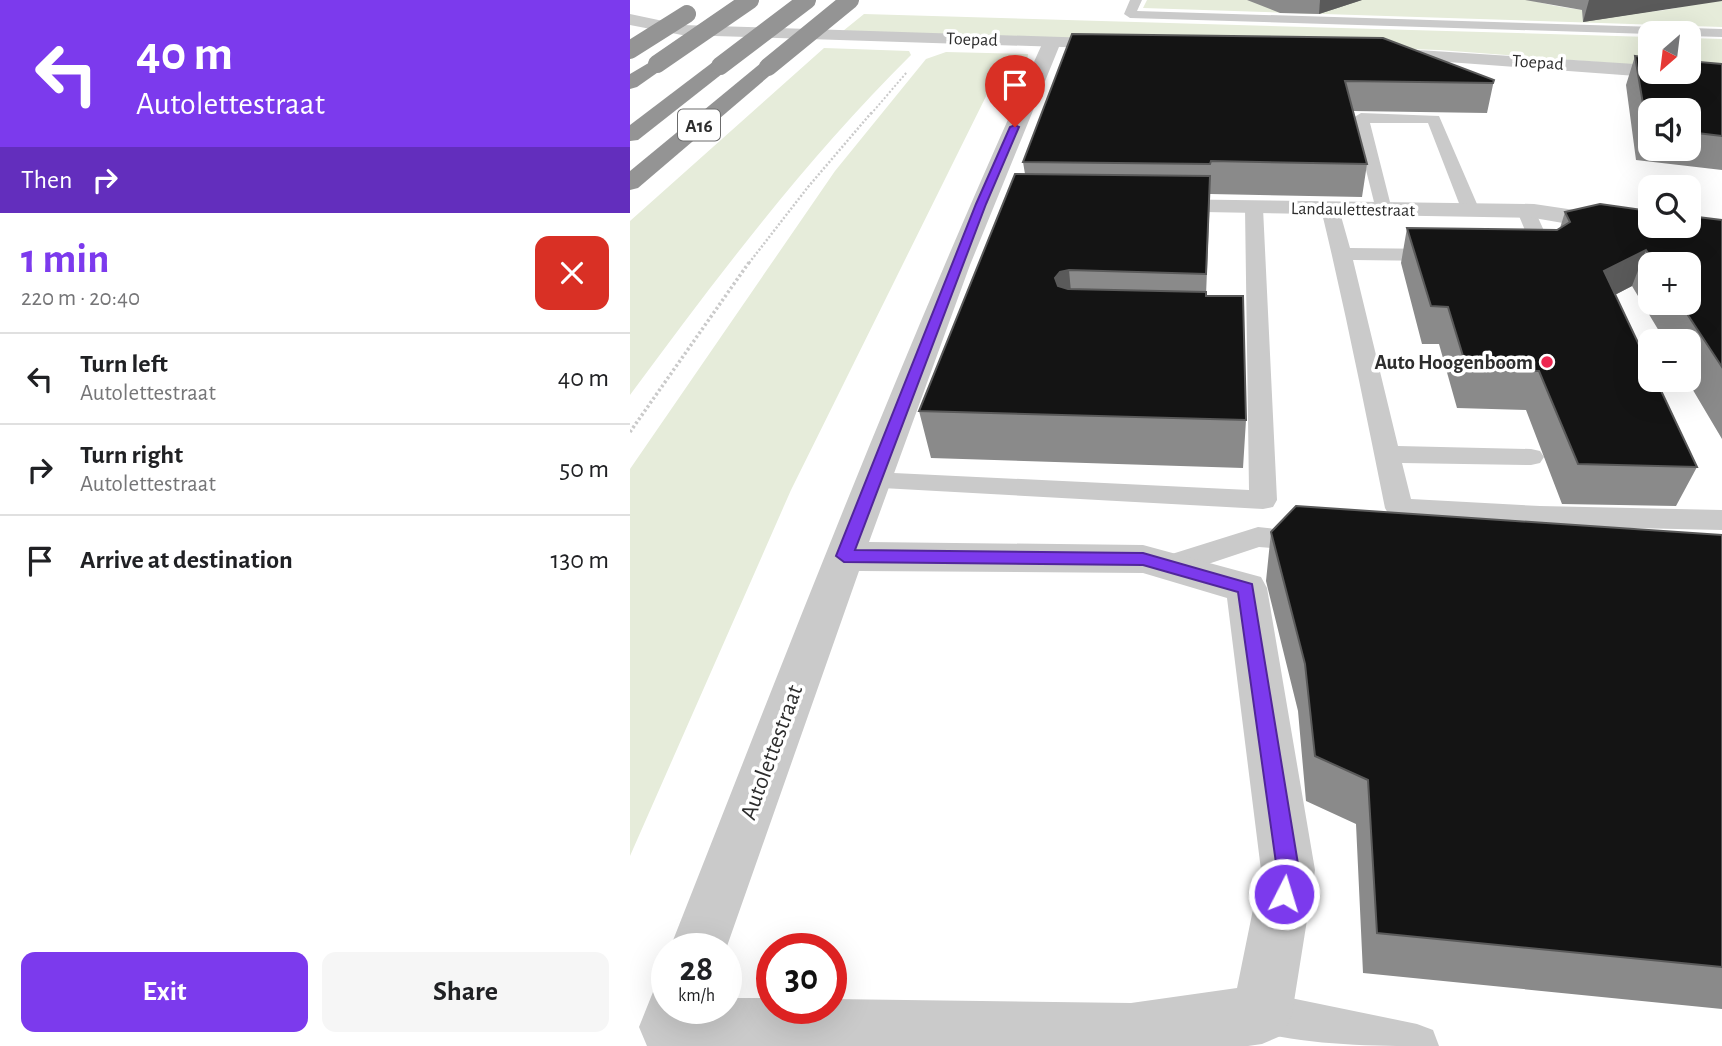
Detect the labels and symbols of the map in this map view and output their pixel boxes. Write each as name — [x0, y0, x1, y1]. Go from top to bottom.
north arrow — [1638, 21, 1701, 84]
street label: Toepad — [946, 30, 998, 50]
street label: Toepad — [1512, 52, 1564, 74]
pin — [985, 55, 1045, 127]
road number: A16 — [678, 110, 720, 140]
street label: Landaulettestraat — [1291, 200, 1416, 220]
place label: Auto Hoogenboom — [1374, 352, 1533, 373]
marker: Auto Hoogenboom — [1539, 354, 1555, 370]
street label: Autolettestraat — [736, 681, 808, 823]
position arrow — [1247, 857, 1321, 931]
speed limit sign: 30 — [756, 933, 847, 1024]

